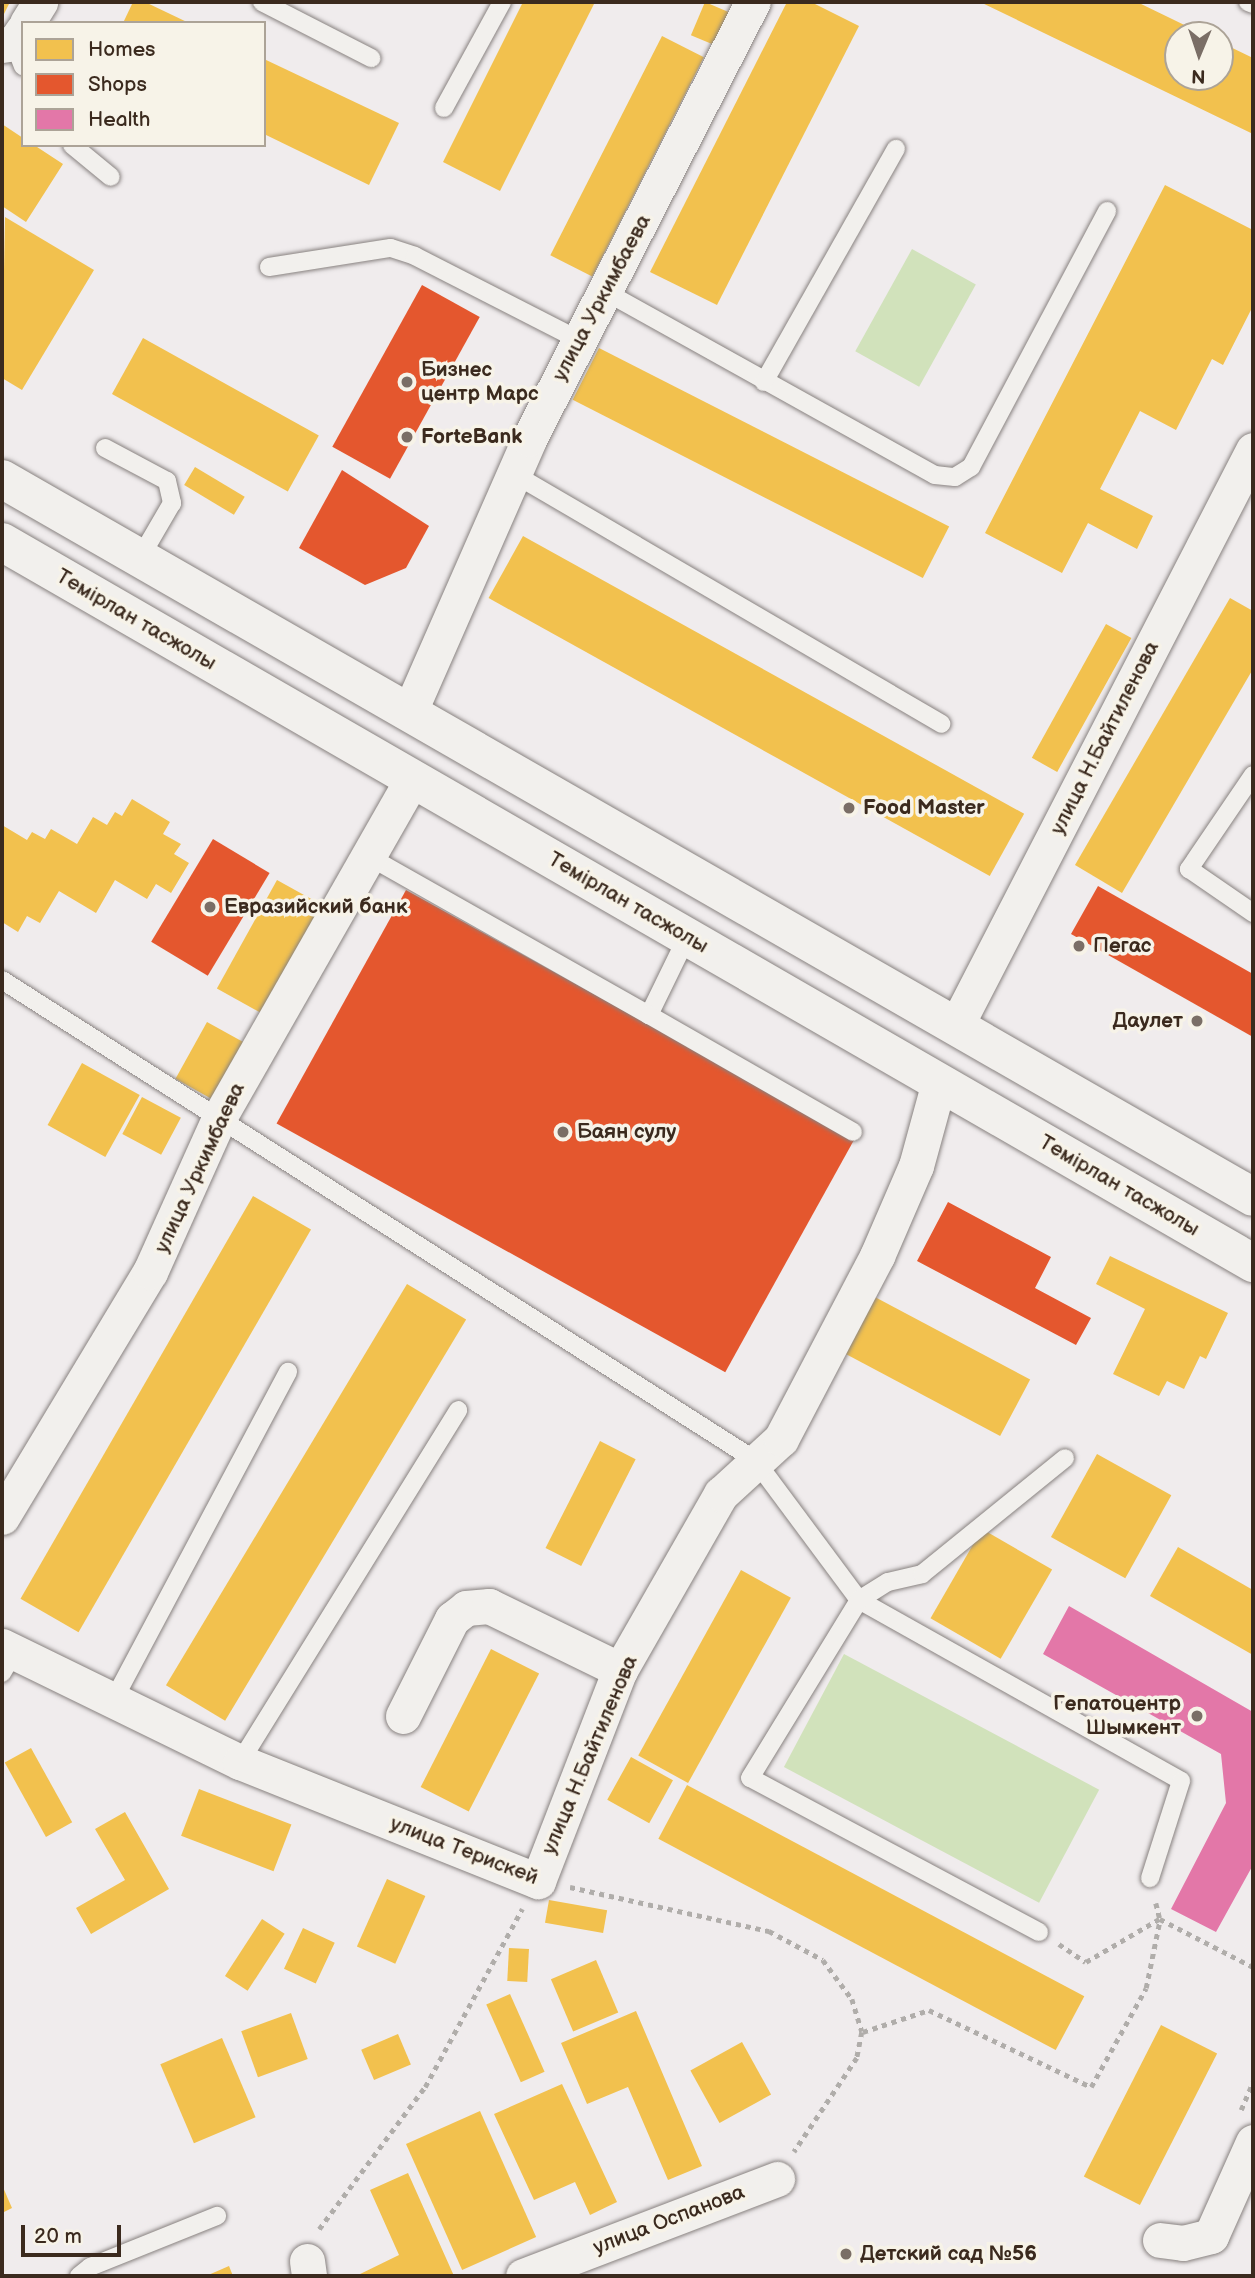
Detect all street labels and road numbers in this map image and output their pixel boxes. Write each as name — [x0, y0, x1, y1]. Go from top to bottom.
street label: улица Уркимбаева — [547, 210, 657, 386]
street label: Темірлан тасжолы — [52, 564, 220, 676]
street label: улица Н.Байтиленова — [1045, 637, 1165, 839]
street label: Темірлан тасжолы — [544, 847, 712, 959]
street label: улица Уркимбаева — [149, 1079, 251, 1257]
street label: Темірлан тасжолы — [1035, 1130, 1203, 1242]
street label: улица Н.Байтиленова — [537, 1652, 643, 1858]
street label: улица Терискей — [386, 1811, 542, 1891]
street label: улица Оспанова — [590, 2180, 748, 2260]

